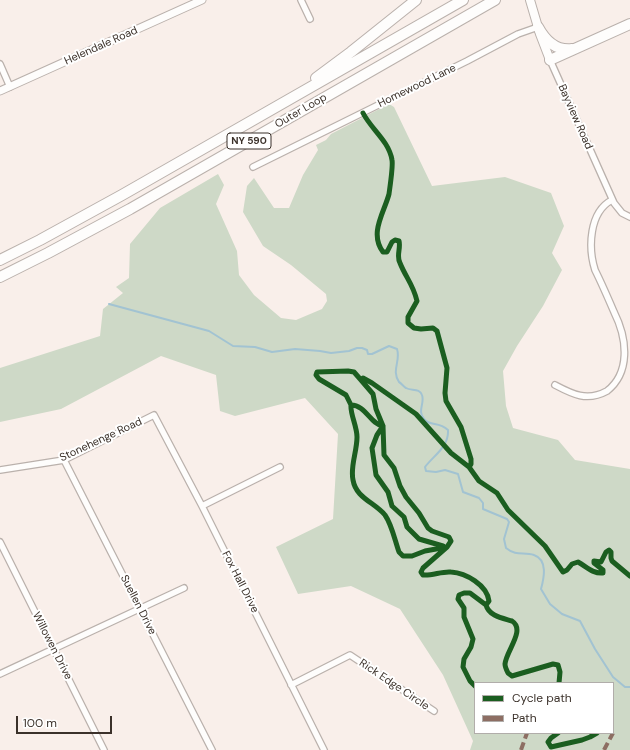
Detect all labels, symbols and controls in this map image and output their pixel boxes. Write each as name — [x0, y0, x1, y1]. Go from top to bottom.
street label: Helendale Road — [62, 24, 140, 68]
street label: Homewood Lane — [376, 61, 458, 111]
street label: Bayview Road — [555, 82, 595, 152]
street label: Outer Loop — [273, 91, 329, 131]
road number: NY 590 — [227, 133, 271, 149]
street label: Stonehenge Road — [58, 415, 144, 465]
street label: Fox Hall Drive — [219, 549, 261, 615]
street label: Suellen Drive — [117, 573, 159, 637]
street label: Willowen Drive — [29, 610, 75, 682]
street label: Rick Edge Circle — [357, 657, 431, 713]
legend — [474, 682, 614, 734]
text: Cycle path — [512, 690, 572, 706]
scale bar — [18, 708, 114, 734]
text: Path — [512, 710, 537, 726]
text: 100 m — [23, 715, 57, 731]

